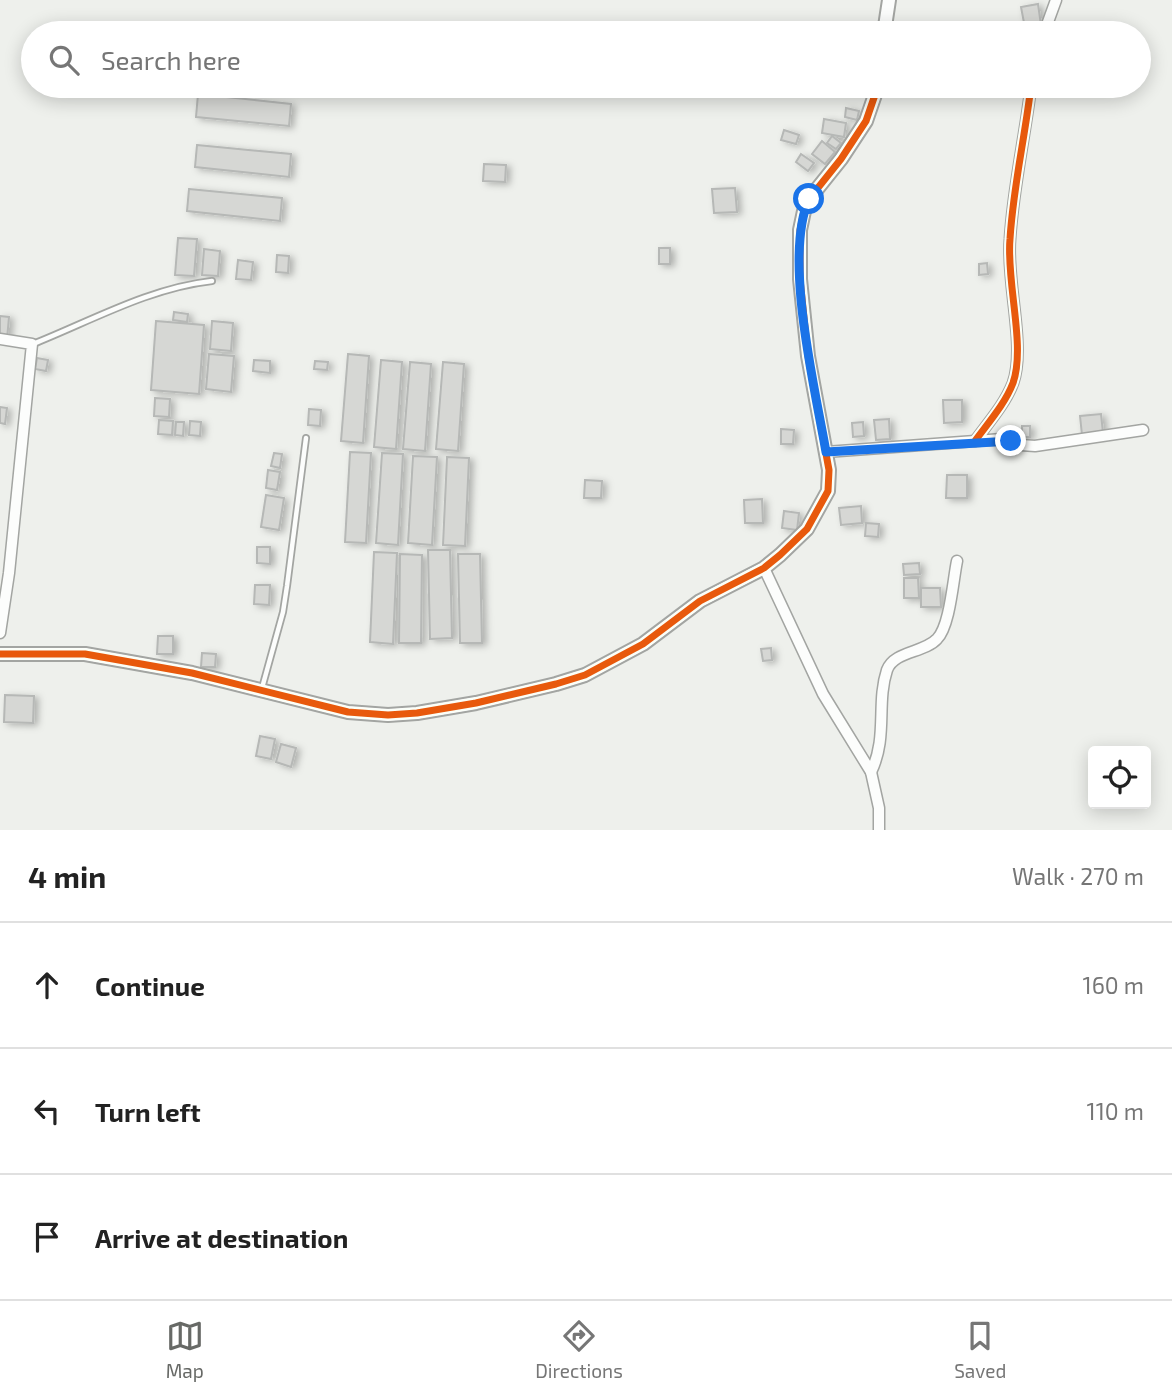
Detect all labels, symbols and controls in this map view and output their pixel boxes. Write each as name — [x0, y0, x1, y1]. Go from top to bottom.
search box — [21, 21, 1151, 98]
icon: search — [45, 41, 83, 79]
text: Search here — [101, 44, 241, 75]
route start — [793, 183, 824, 214]
route end — [995, 425, 1026, 456]
map controls — [1088, 746, 1151, 809]
button: locate — [1088, 746, 1151, 809]
text: 4 min — [28, 858, 106, 894]
text: Walk · 270 m — [1012, 862, 1144, 890]
icon: ahead — [28, 966, 66, 1004]
text: Continue — [95, 970, 205, 1001]
text: 160 m — [1083, 971, 1144, 999]
icon: left — [28, 1092, 66, 1130]
text: Turn left — [95, 1096, 201, 1127]
text: 110 m — [1087, 1097, 1144, 1125]
icon: arrive — [28, 1218, 66, 1256]
text: Arrive at destination — [95, 1222, 348, 1253]
tab: Map — [166, 1317, 204, 1382]
tab: Directions — [535, 1317, 623, 1382]
tab: Saved — [954, 1317, 1006, 1382]

